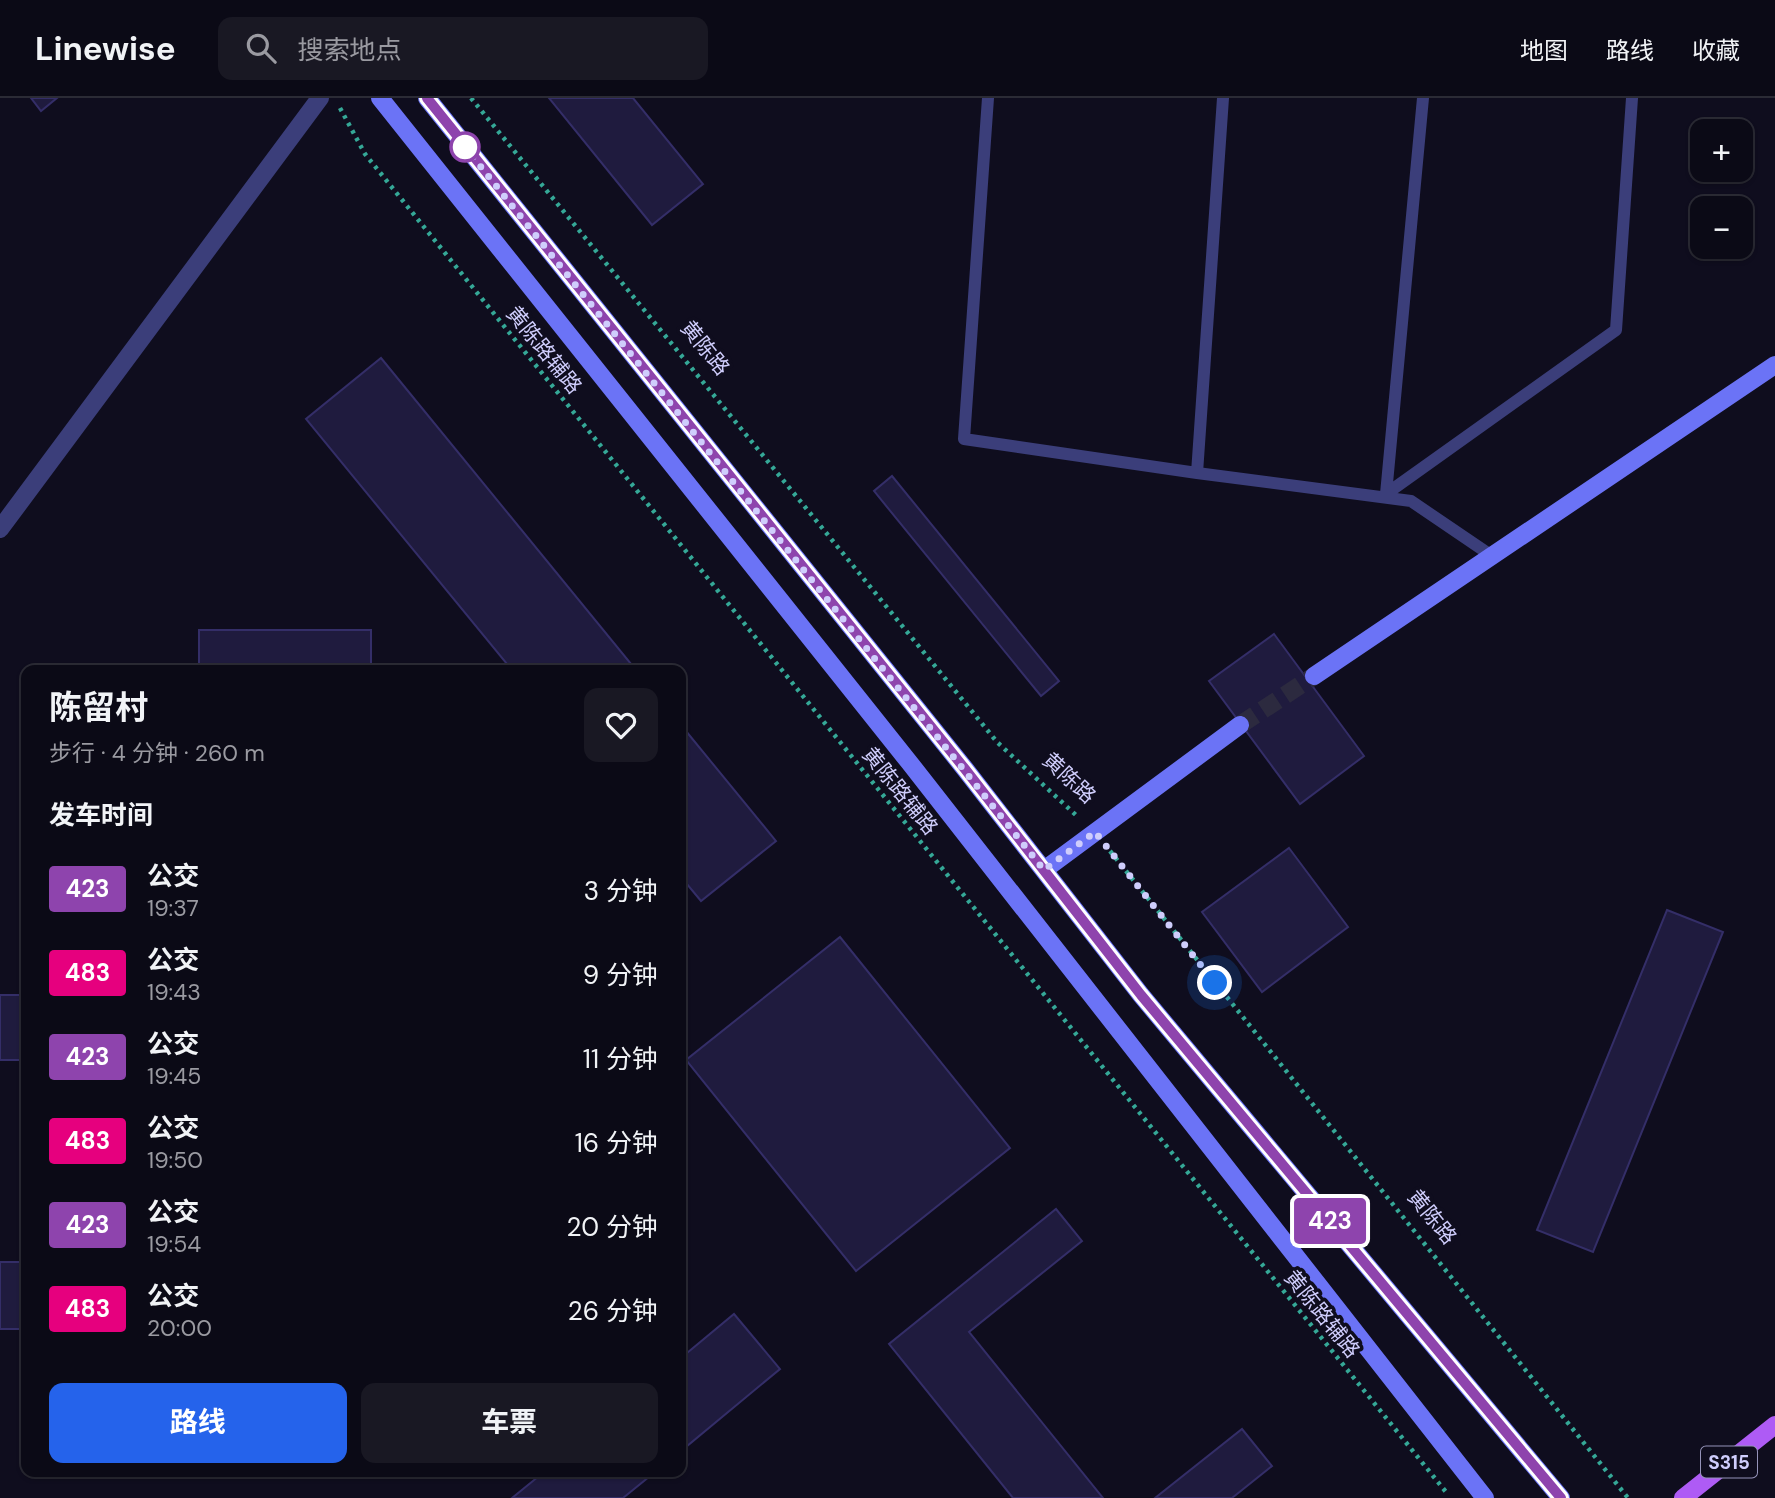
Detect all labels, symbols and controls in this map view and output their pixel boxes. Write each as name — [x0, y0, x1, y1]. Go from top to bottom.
search box — [218, 17, 708, 80]
text: Linewise — [35, 27, 176, 70]
icon: search — [242, 29, 280, 67]
text: 搜索地点 — [298, 33, 402, 67]
text: 地图 — [1520, 35, 1568, 66]
text: 路线 — [1606, 35, 1654, 66]
text: 收藏 — [1692, 35, 1740, 66]
map controls — [1690, 119, 1753, 259]
button: + — [1690, 119, 1753, 182]
unlabelled marker — [450, 132, 480, 162]
button: − — [1690, 196, 1753, 259]
street label: 黄陈路辅路 — [500, 300, 588, 400]
street label: 黄陈路 — [674, 315, 736, 381]
text: 陈留村 — [49, 686, 148, 729]
button: heart — [584, 688, 658, 762]
text: 步行 · 4 分钟 · 260 m — [49, 738, 265, 768]
street label: 黄陈路辅路 — [856, 741, 944, 841]
street label: 黄陈路 — [1036, 746, 1102, 810]
text: 发车时间 — [49, 798, 153, 832]
text: 公交 — [147, 859, 199, 893]
text: 423 — [66, 873, 109, 904]
text: 3 分钟 — [584, 874, 658, 908]
text: 19:37 — [147, 893, 199, 923]
text: 公交 — [147, 943, 199, 977]
text: 483 — [65, 957, 110, 988]
text: 9 分钟 — [583, 958, 658, 992]
your location — [1197, 965, 1232, 1000]
text: 19:43 — [147, 977, 201, 1007]
text: 公交 — [147, 1027, 199, 1061]
text: 423 — [66, 1041, 109, 1072]
text: 11 分钟 — [583, 1042, 658, 1076]
text: 19:45 — [147, 1061, 201, 1091]
text: 公交 — [147, 1111, 199, 1145]
text: 483 — [65, 1125, 110, 1156]
text: 16 分钟 — [575, 1126, 658, 1160]
text: 19:50 — [147, 1145, 203, 1175]
street label: 黄陈路 — [1401, 1184, 1463, 1250]
text: 公交 — [147, 1195, 199, 1229]
line badge: 423 — [1290, 1198, 1370, 1244]
text: 423 — [1308, 1205, 1352, 1236]
text: 423 — [66, 1209, 109, 1240]
text: 20 分钟 — [567, 1210, 658, 1244]
text: 19:54 — [147, 1229, 201, 1259]
street label: 黄陈路辅路 — [1278, 1264, 1366, 1364]
text: 公交 — [147, 1279, 199, 1313]
text: 483 — [65, 1293, 110, 1324]
text: 26 分钟 — [568, 1294, 658, 1328]
text: 20:00 — [147, 1313, 212, 1343]
button: 路线 — [49, 1383, 347, 1463]
button: 车票 — [361, 1383, 658, 1463]
road number: S315 — [1701, 1446, 1757, 1478]

